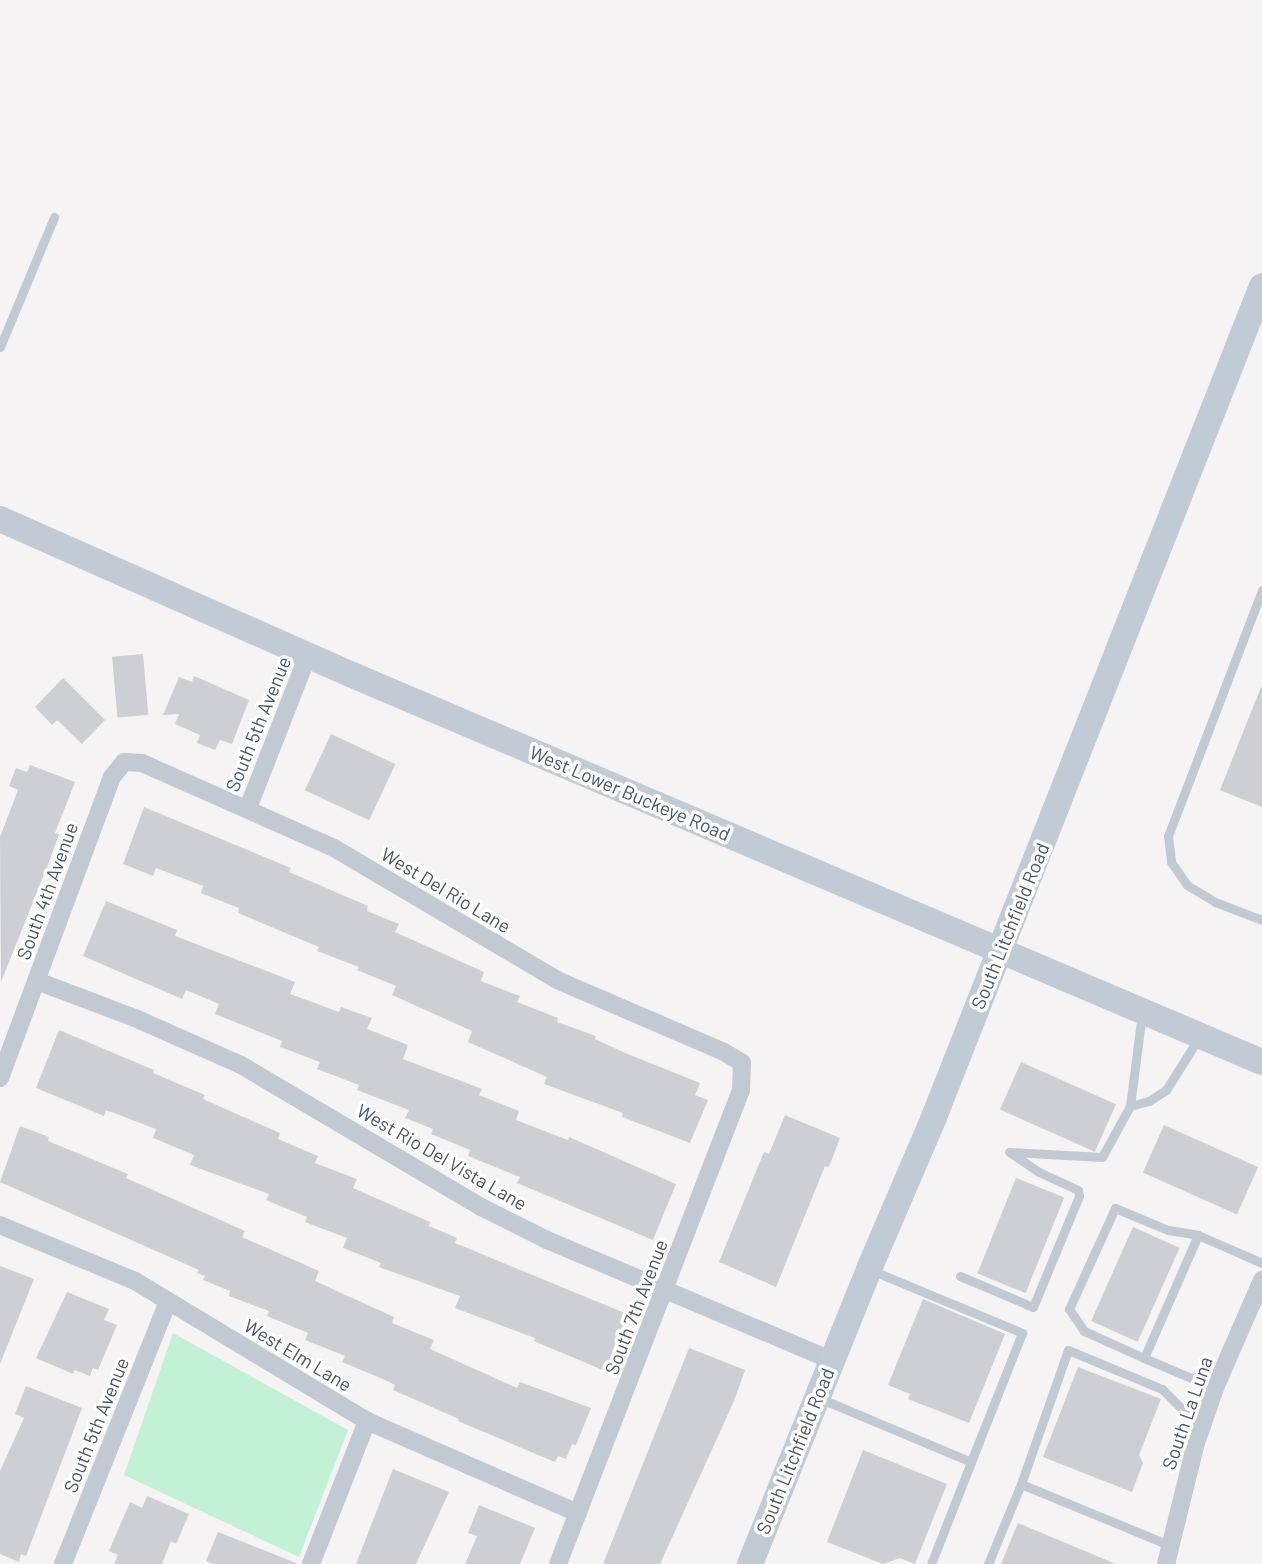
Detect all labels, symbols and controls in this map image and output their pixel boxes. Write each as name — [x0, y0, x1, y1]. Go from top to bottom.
street label: South 5th Avenue — [221, 653, 295, 795]
street label: West Lower Buckeye Road — [526, 740, 734, 846]
street label: South 4th Avenue — [12, 819, 82, 963]
street label: South Litchfield Road — [966, 840, 1054, 1012]
street label: West Del Rio Lane — [377, 842, 515, 938]
street label: West Rio Del Vista Lane — [353, 1099, 531, 1215]
street label: South 7th Avenue — [600, 1236, 672, 1378]
street label: West Elm Lane — [240, 1314, 356, 1396]
street label: South 5th Avenue — [59, 1354, 133, 1496]
street label: South La Luna — [1157, 1354, 1217, 1472]
street label: South Litchfield Road — [751, 1365, 839, 1537]

